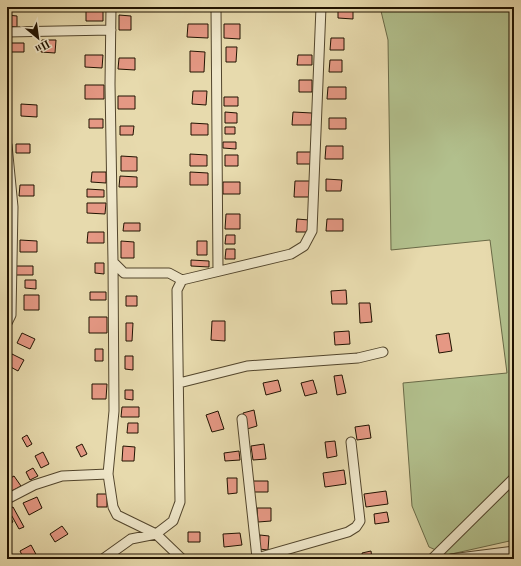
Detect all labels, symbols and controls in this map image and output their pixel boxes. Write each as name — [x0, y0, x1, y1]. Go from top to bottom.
north arrow — [18, 18, 58, 58]
text: Пн — [33, 37, 51, 54]

